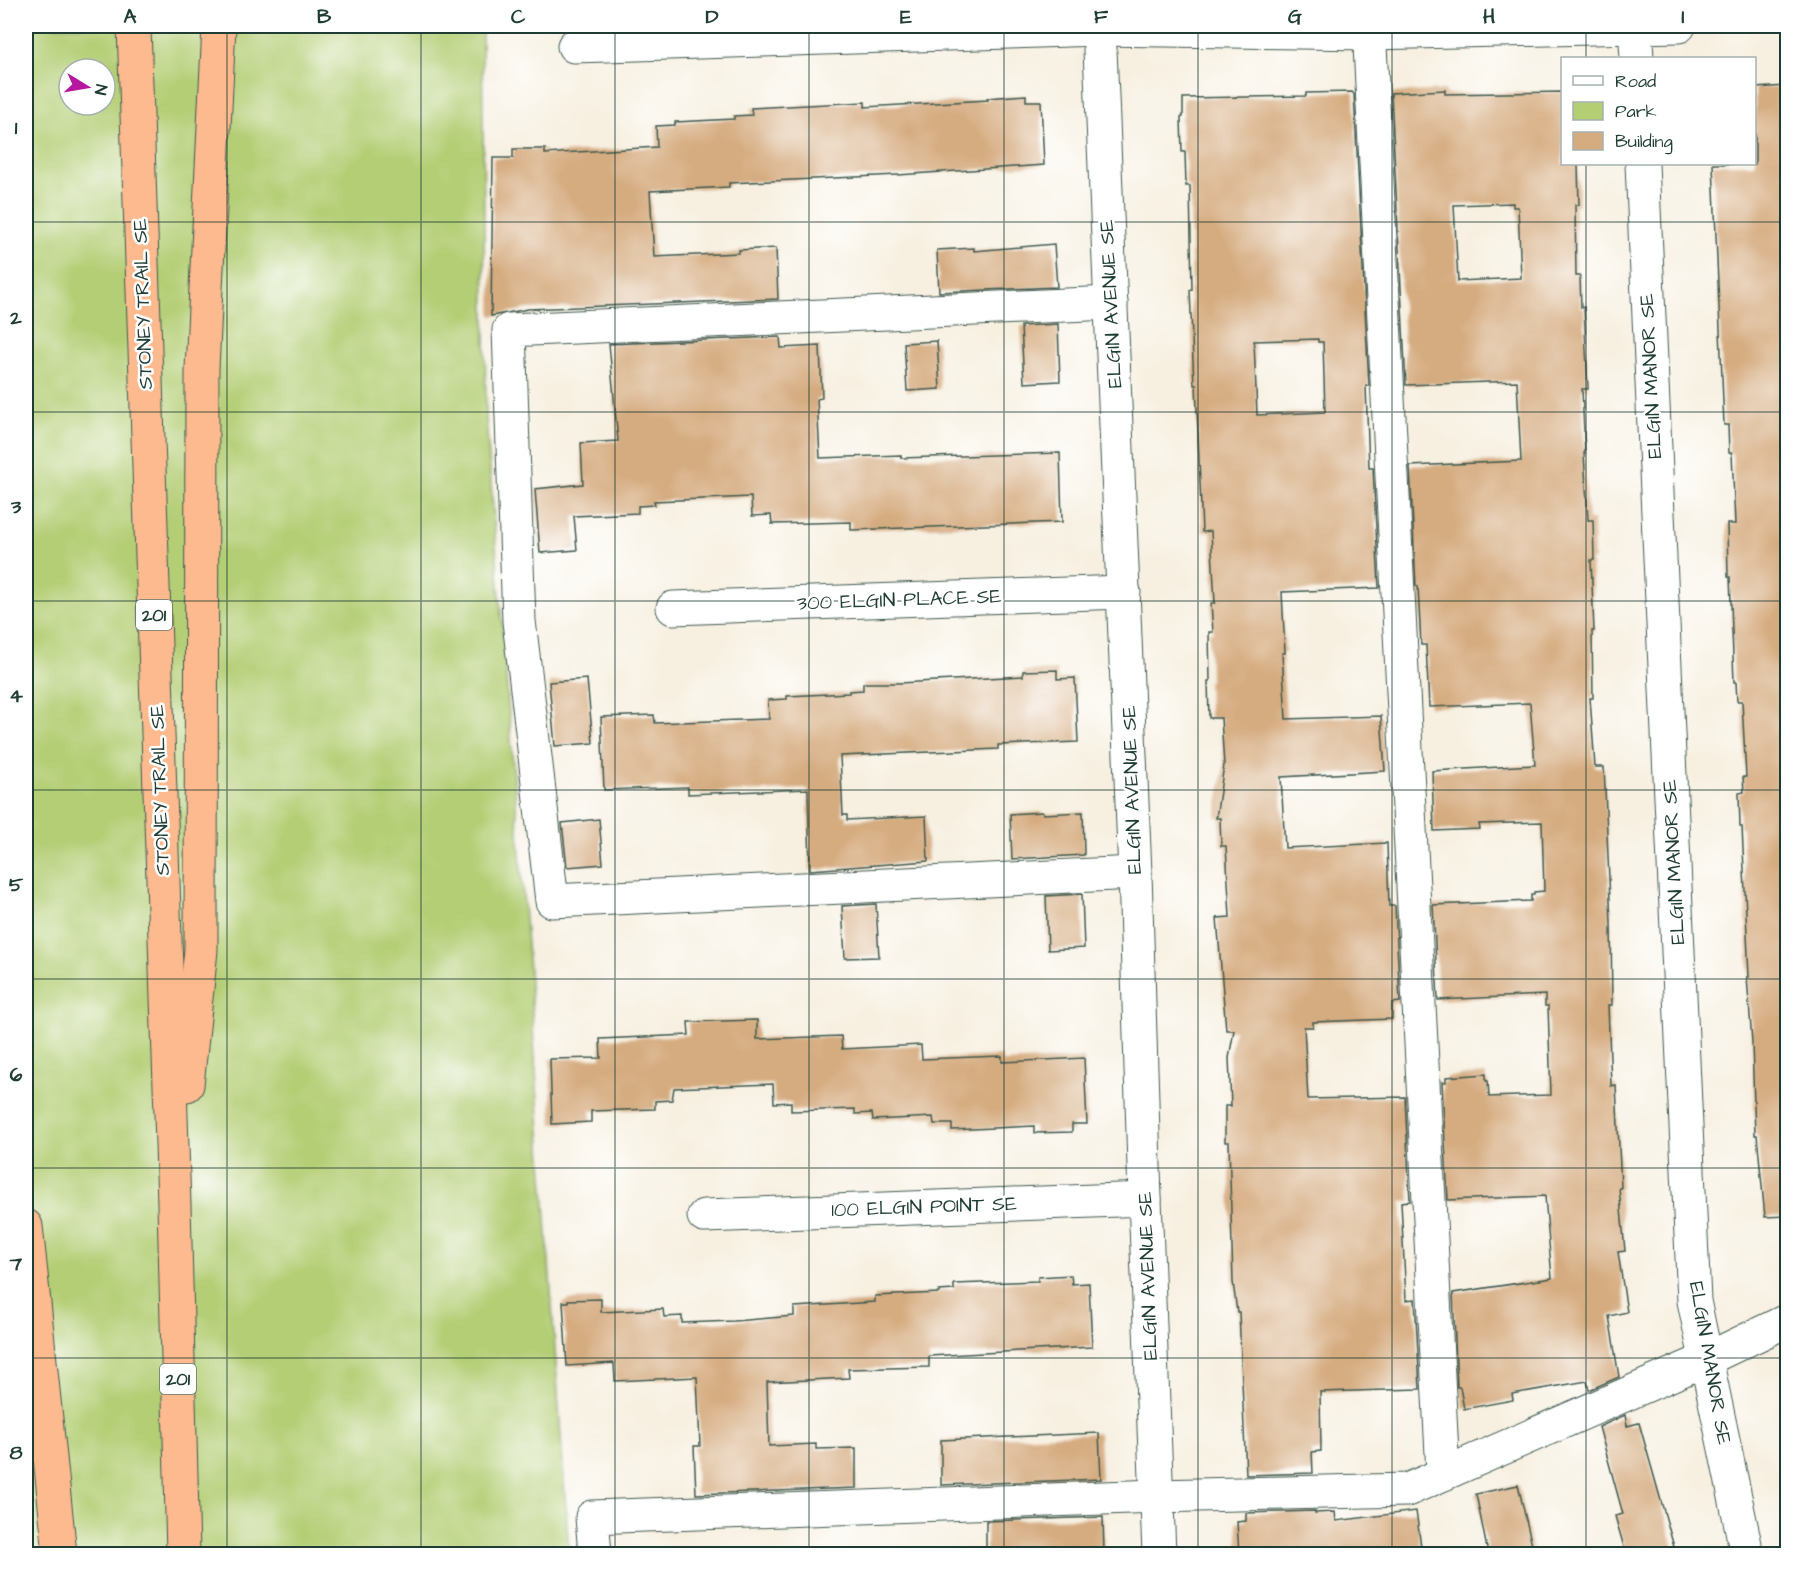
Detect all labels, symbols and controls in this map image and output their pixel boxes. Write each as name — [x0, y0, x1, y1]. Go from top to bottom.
text: A — [124, 3, 137, 31]
text: B — [317, 3, 332, 31]
text: C — [511, 3, 526, 31]
text: D — [706, 3, 719, 31]
text: E — [900, 3, 912, 31]
text: F — [1094, 3, 1109, 31]
text: G — [1288, 3, 1302, 31]
text: H — [1483, 3, 1495, 31]
text: I — [1681, 3, 1685, 31]
north arrow — [57, 57, 117, 117]
legend — [1561, 57, 1756, 165]
text: Road — [1615, 69, 1656, 94]
text: N — [89, 83, 112, 97]
text: Park — [1615, 99, 1657, 124]
text: 1 — [15, 114, 18, 142]
text: Building — [1615, 129, 1673, 155]
street label: STONEY TRAIL SE — [126, 218, 160, 390]
street label: ELGIN AVENUE SE — [1093, 219, 1129, 389]
street label: ELGIN MANOR SE — [1633, 293, 1669, 459]
text: 2 — [9, 304, 22, 332]
text: 3 — [10, 493, 22, 521]
street label: 300 ELGIN PLACE SE — [796, 582, 1002, 618]
road number: 201 — [136, 600, 172, 630]
text: 4 — [9, 682, 23, 710]
street label: STONEY TRAIL SE — [143, 704, 177, 876]
street label: ELGIN AVENUE SE — [1115, 705, 1149, 875]
street label: ELGIN MANOR SE — [1656, 779, 1692, 945]
text: 5 — [9, 871, 24, 899]
text: 6 — [10, 1061, 23, 1089]
street label: 100 ELGIN POINT SE — [831, 1190, 1017, 1224]
street label: ELGIN AVENUE SE — [1131, 1191, 1165, 1361]
text: 7 — [9, 1250, 23, 1278]
street label: ELGIN MANOR SE — [1682, 1279, 1738, 1447]
road number: 201 — [160, 1364, 196, 1394]
text: 8 — [10, 1439, 23, 1467]

